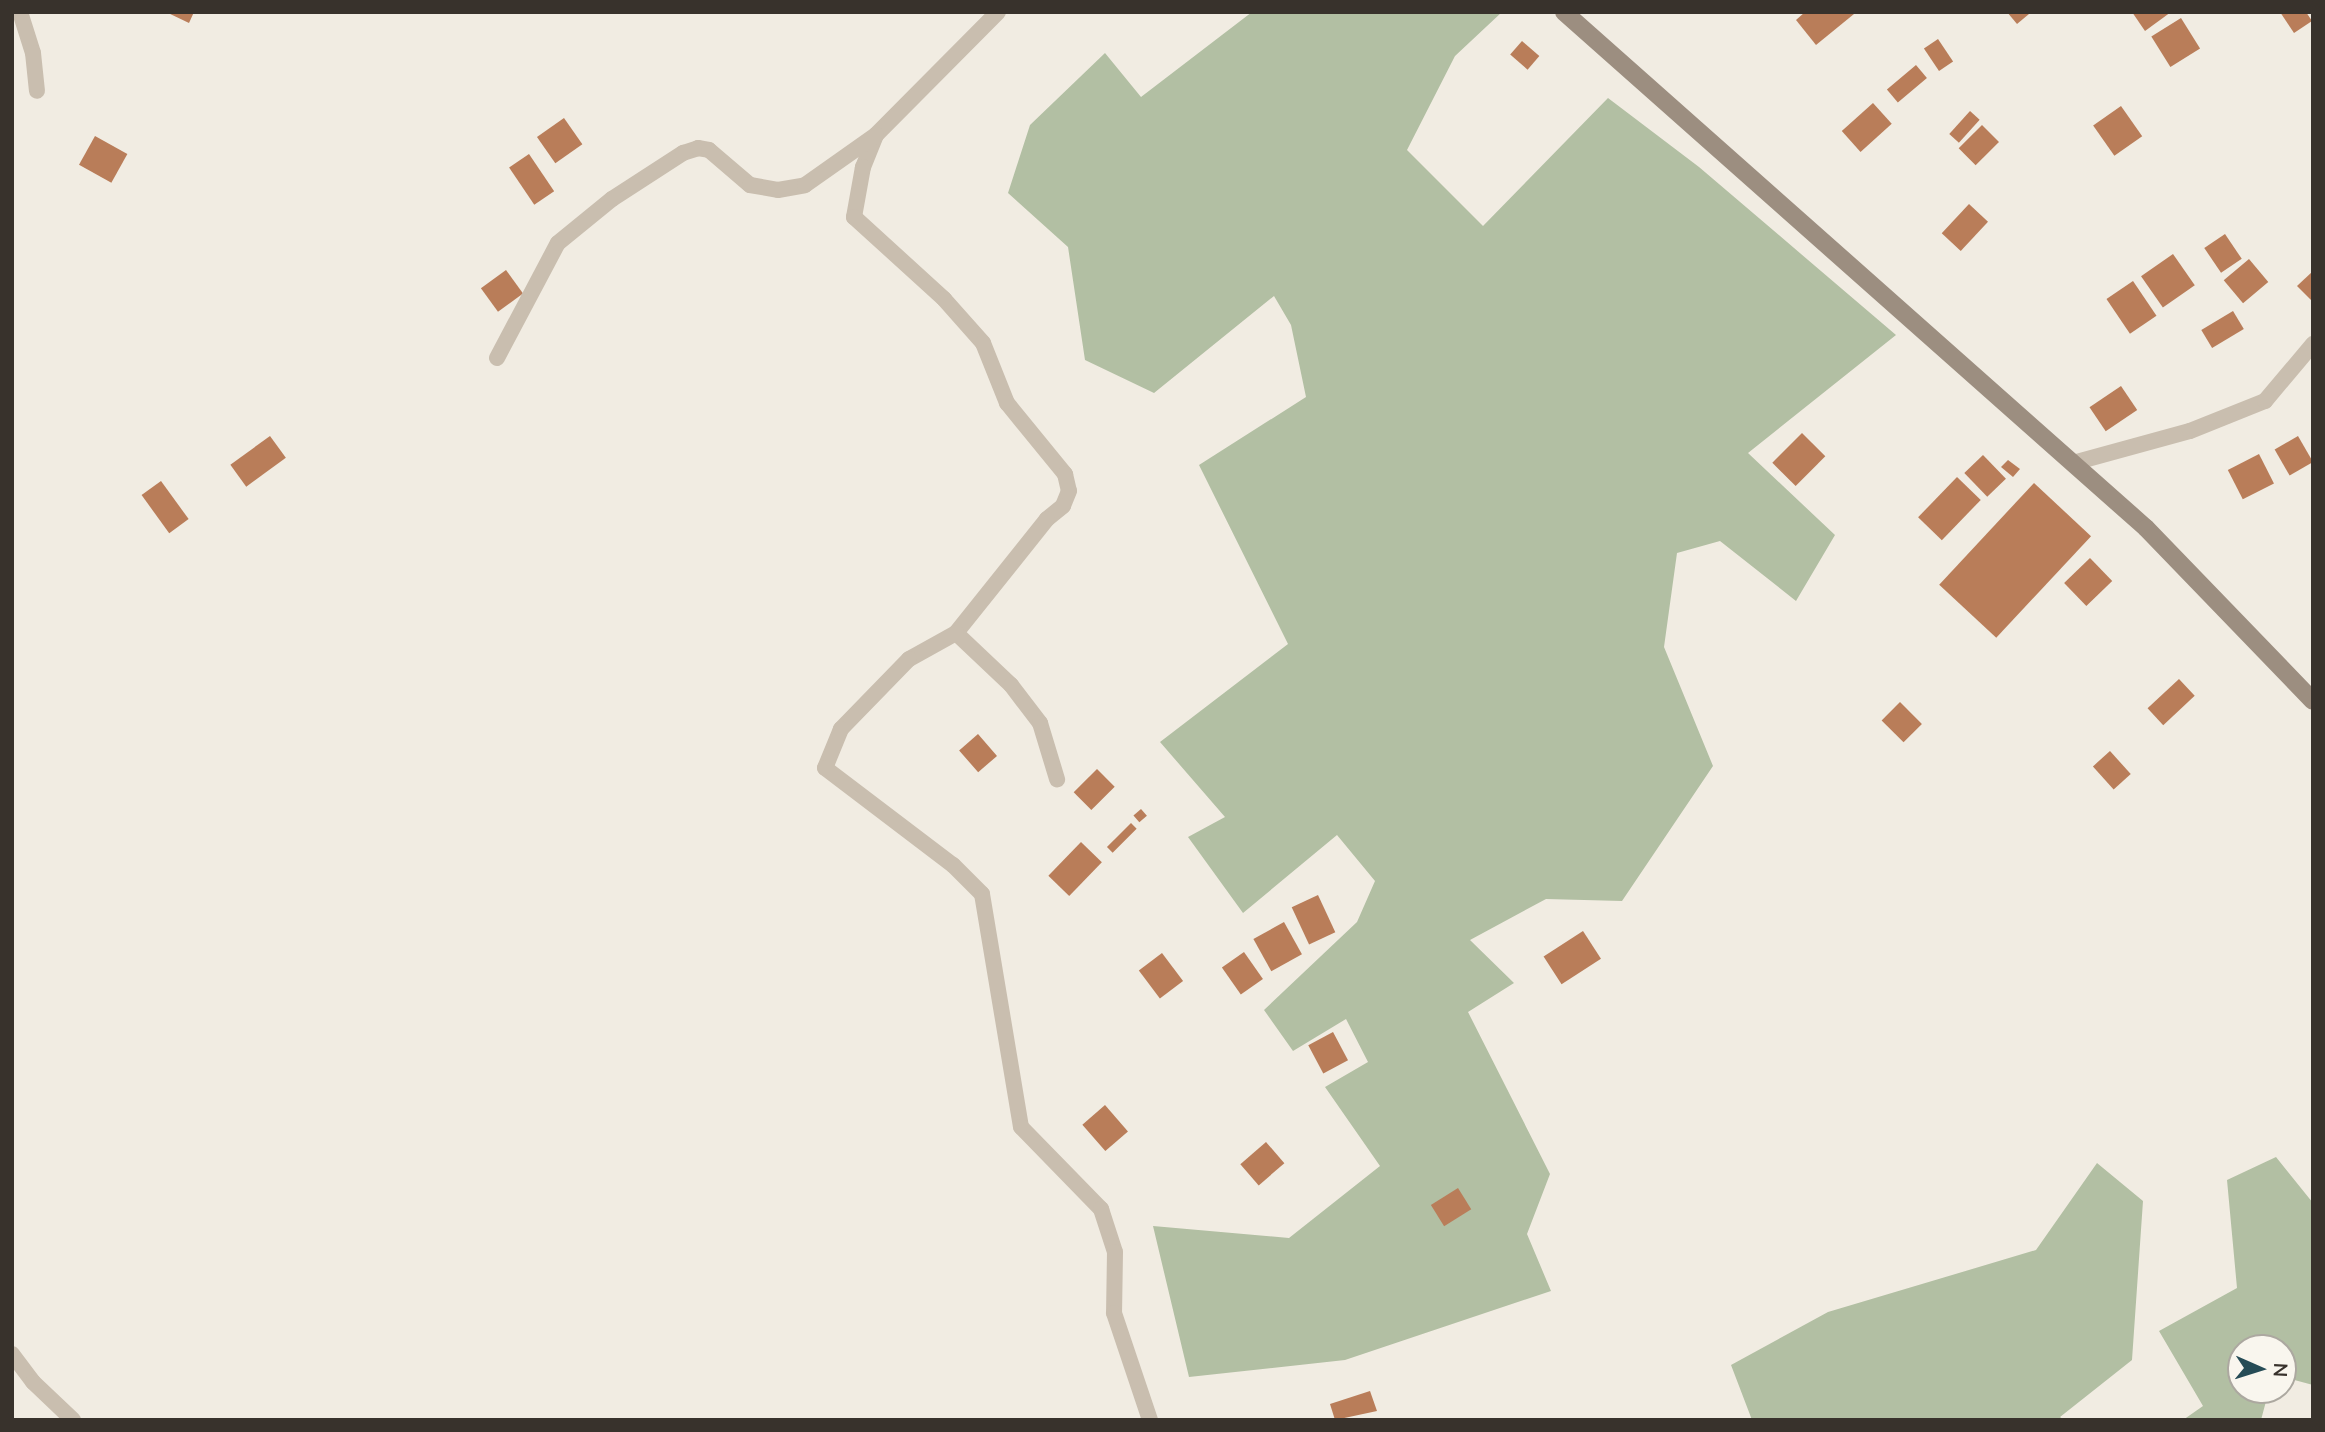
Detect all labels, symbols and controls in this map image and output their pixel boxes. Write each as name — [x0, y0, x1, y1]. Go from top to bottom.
north arrow — [2227, 1334, 2297, 1404]
text: N — [2269, 1362, 2293, 1378]

